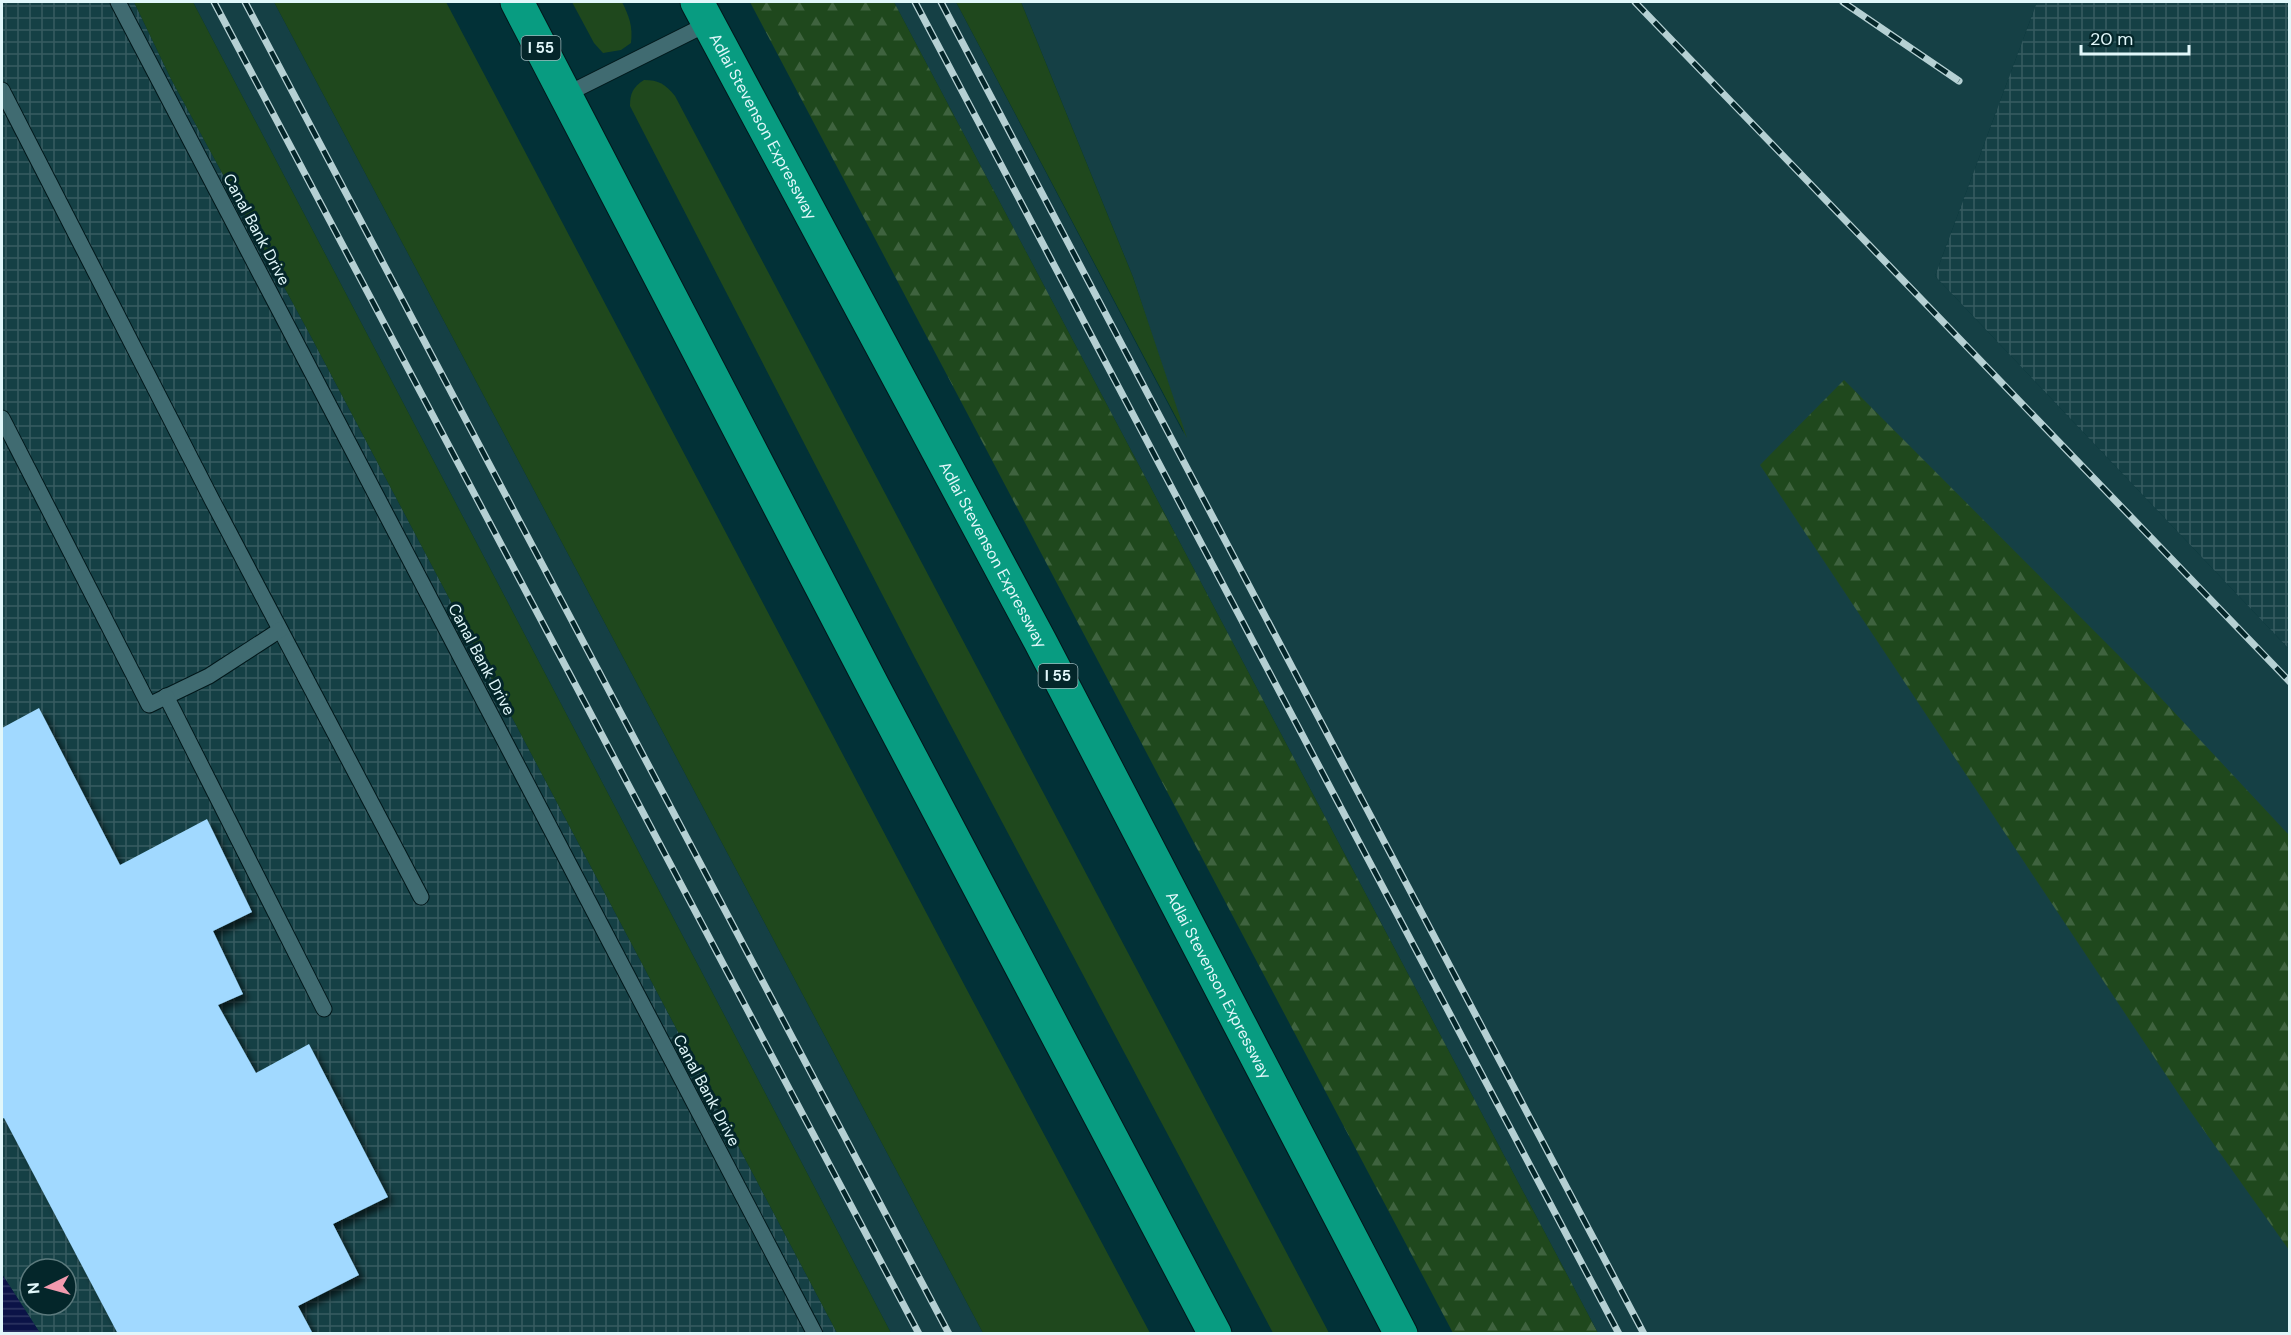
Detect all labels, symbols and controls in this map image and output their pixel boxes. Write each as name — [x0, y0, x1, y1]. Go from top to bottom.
scale bar — [2081, 18, 2189, 56]
text: 20 m — [2090, 27, 2133, 51]
street label: Adlai Stevenson Expressway — [705, 29, 822, 224]
road number: I 55 — [522, 36, 560, 60]
street label: Canal Bank Drive — [218, 170, 295, 289]
street label: Adlai Stevenson Expressway — [934, 458, 1052, 652]
street label: Canal Bank Drive — [443, 600, 520, 719]
road number: I 55 — [1038, 664, 1078, 688]
street label: Adlai Stevenson Expressway — [1161, 888, 1276, 1083]
street label: Canal Bank Drive — [668, 1031, 745, 1150]
north arrow — [18, 1257, 78, 1317]
text: N — [23, 1282, 45, 1295]

